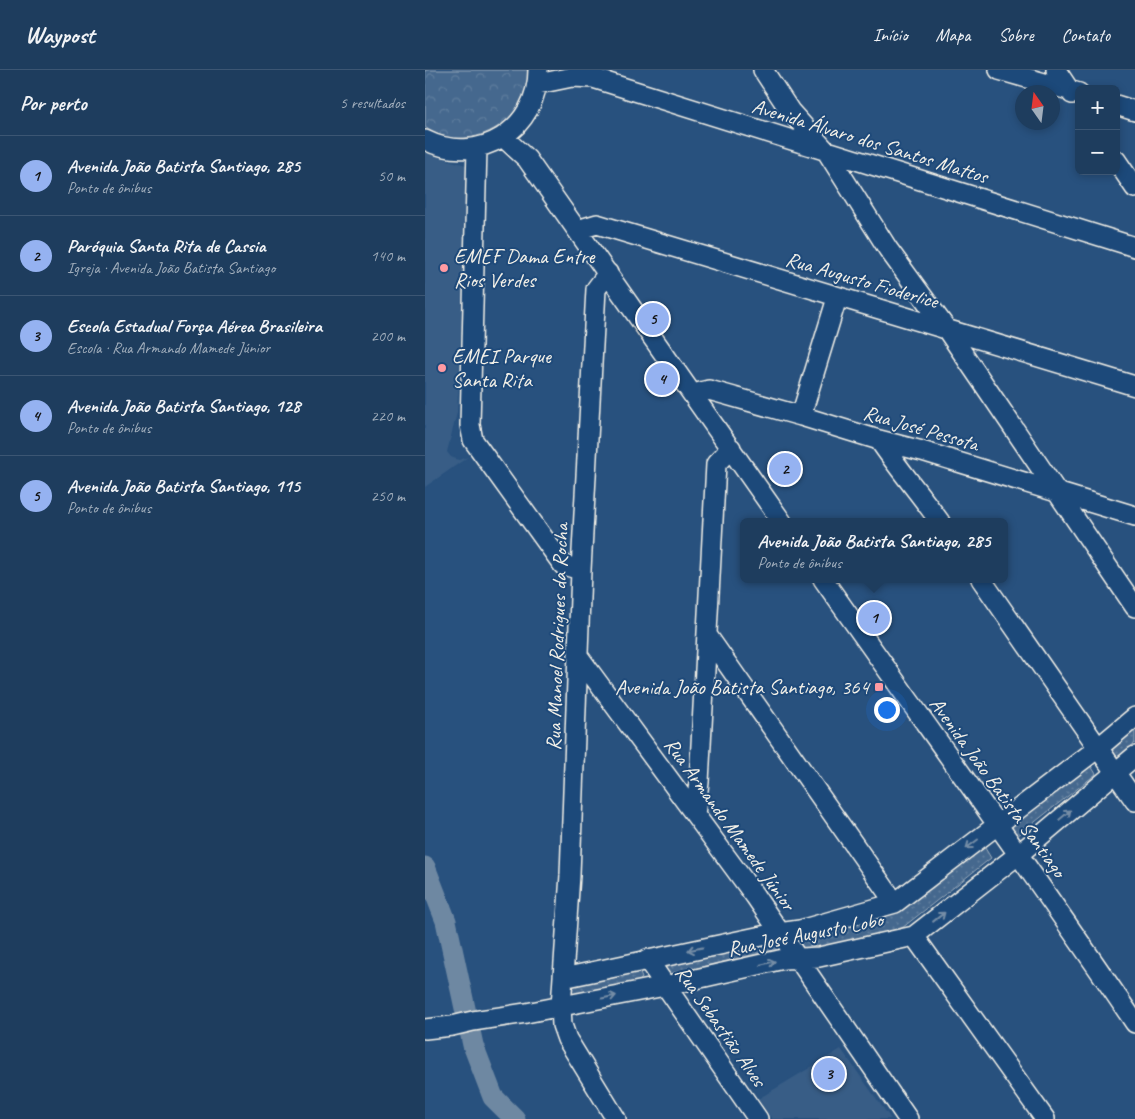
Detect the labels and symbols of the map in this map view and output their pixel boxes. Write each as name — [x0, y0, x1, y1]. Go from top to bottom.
north arrow — [1015, 85, 1060, 130]
street label: Avenida Álvaro dos Santos Mattos — [749, 93, 993, 190]
place label: EMEF Dama Entre Rios Verdes — [454, 243, 596, 293]
street label: Rua Augusto Fioderlice — [783, 246, 943, 315]
marker: EMEF Dama Entre Rios Verdes — [438, 262, 450, 274]
pin: 5 — [637, 300, 669, 338]
place label: EMEI Parque Santa Rita — [452, 343, 552, 393]
pin: 4 — [646, 360, 678, 398]
marker: EMEI Parque Santa Rita — [436, 362, 448, 374]
street label: Rua José Pessota — [861, 399, 984, 457]
pin: 2 — [769, 450, 801, 488]
street label: Rua Manoel Rodrigues da Rocha — [540, 521, 574, 751]
pin: 1 — [858, 599, 890, 637]
place label: Avenida João Batista Santiago, 364 — [615, 674, 872, 700]
marker: Avenida João Batista Santiago, 364 — [873, 681, 885, 693]
street label: Avenida João Batista Santiago — [924, 692, 1074, 884]
your location — [874, 697, 900, 723]
street label: Rua Armando Mamede Júnior — [659, 732, 802, 917]
one-way arrow — [1058, 809, 1071, 820]
one-way arrow — [966, 839, 979, 850]
street label: Rua José Augusto Lobo — [725, 906, 887, 962]
one-way arrow — [932, 911, 945, 922]
one-way arrow — [688, 945, 704, 955]
one-way arrow — [760, 958, 776, 967]
street label: Rua Sebastião Alves — [670, 960, 773, 1093]
one-way arrow — [601, 991, 617, 1001]
pin: 3 — [813, 1055, 845, 1093]

